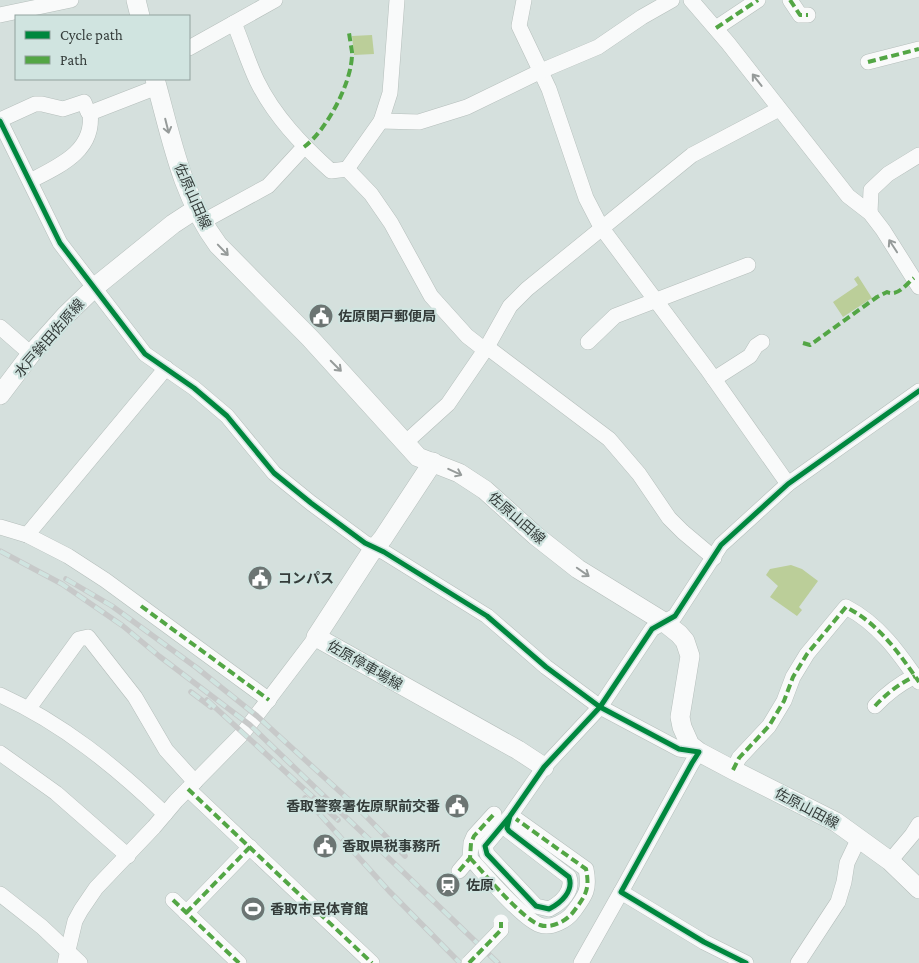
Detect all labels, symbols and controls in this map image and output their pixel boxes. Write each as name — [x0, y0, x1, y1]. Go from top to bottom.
legend — [15, 15, 190, 80]
text: Cycle path — [60, 27, 123, 44]
text: Path — [60, 52, 87, 68]
one-way arrow — [752, 74, 763, 87]
one-way arrow — [163, 118, 172, 134]
street label: 佐原山田線 — [171, 161, 215, 231]
one-way arrow — [888, 239, 898, 253]
one-way arrow — [217, 243, 229, 256]
street label: 水戸鉾田佐原線 — [11, 296, 87, 380]
public building icon: 佐原関戸郵便局 — [308, 303, 334, 329]
place label: 佐原関戸郵便局 — [338, 308, 436, 324]
one-way arrow — [330, 360, 342, 372]
one-way arrow — [447, 468, 462, 477]
street label: 佐原山田線 — [485, 489, 549, 547]
public building icon: コンパス — [247, 565, 273, 591]
one-way arrow — [575, 567, 589, 577]
place label: コンパス — [278, 570, 334, 586]
street label: 佐原停車場線 — [325, 637, 405, 693]
street label: 佐原山田線 — [772, 785, 842, 831]
public building icon: 香取警察署佐原駅前交番 — [444, 793, 470, 819]
place label: 香取警察署佐原駅前交番 — [286, 798, 440, 814]
public building icon: 香取県税事務所 — [312, 833, 338, 859]
place label: 香取県税事務所 — [342, 838, 440, 854]
station icon: 佐原 — [435, 872, 461, 898]
place label: 佐原 — [466, 877, 494, 893]
sports icon: 香取市民体育館 — [240, 896, 266, 922]
place label: 香取市民体育館 — [270, 901, 368, 917]

